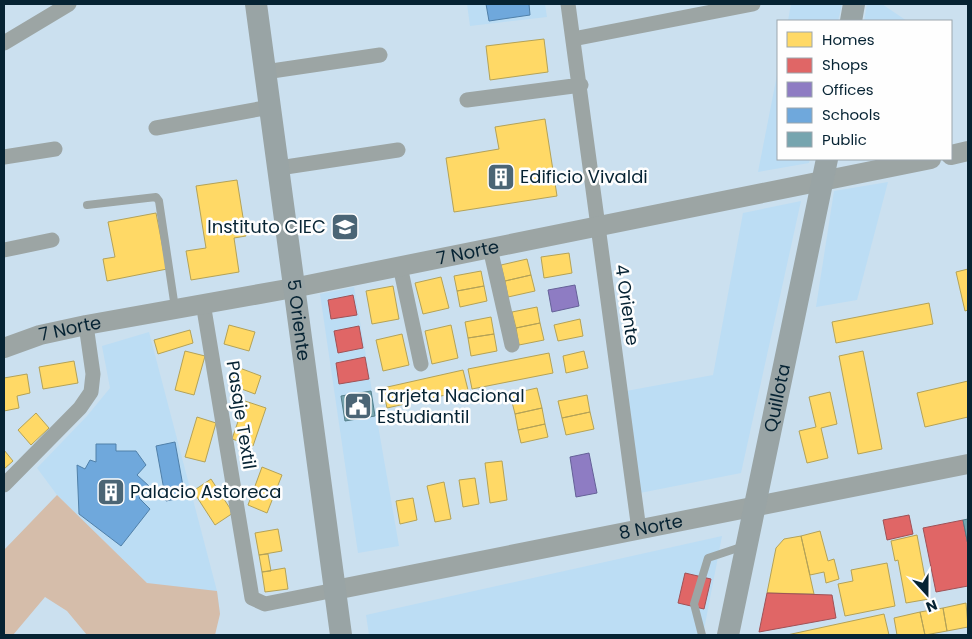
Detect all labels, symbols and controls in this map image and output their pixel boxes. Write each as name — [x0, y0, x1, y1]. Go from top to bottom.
legend — [777, 20, 952, 160]
text: Homes — [822, 29, 875, 50]
text: Shops — [822, 54, 868, 75]
text: Offices — [822, 79, 874, 100]
text: Schools — [822, 104, 880, 125]
text: Public — [822, 129, 867, 150]
building icon: Edificio Vivaldi — [486, 162, 516, 192]
place label: Edificio Vivaldi — [520, 164, 648, 189]
school or university icon: Instituto CIEC — [330, 212, 360, 242]
place label: Instituto CIEC — [207, 214, 326, 239]
street label: 7 Norte — [434, 234, 501, 271]
street label: 4 Oriente — [609, 263, 646, 347]
street label: 5 Oriente — [281, 278, 317, 362]
street label: 7 Norte — [36, 310, 103, 347]
street label: Pasaje Textil — [221, 359, 262, 471]
street label: Quillota — [757, 362, 796, 434]
place label: Tarjeta Nacional Estudiantil — [377, 383, 525, 429]
public building icon: Tarjeta Nacional Estudiantil — [343, 391, 373, 421]
building icon: Palacio Astoreca — [96, 477, 126, 507]
place label: Palacio Astoreca — [130, 479, 281, 504]
street label: 8 Norte — [616, 508, 685, 545]
north arrow — [902, 569, 952, 619]
text: N — [923, 595, 940, 617]

